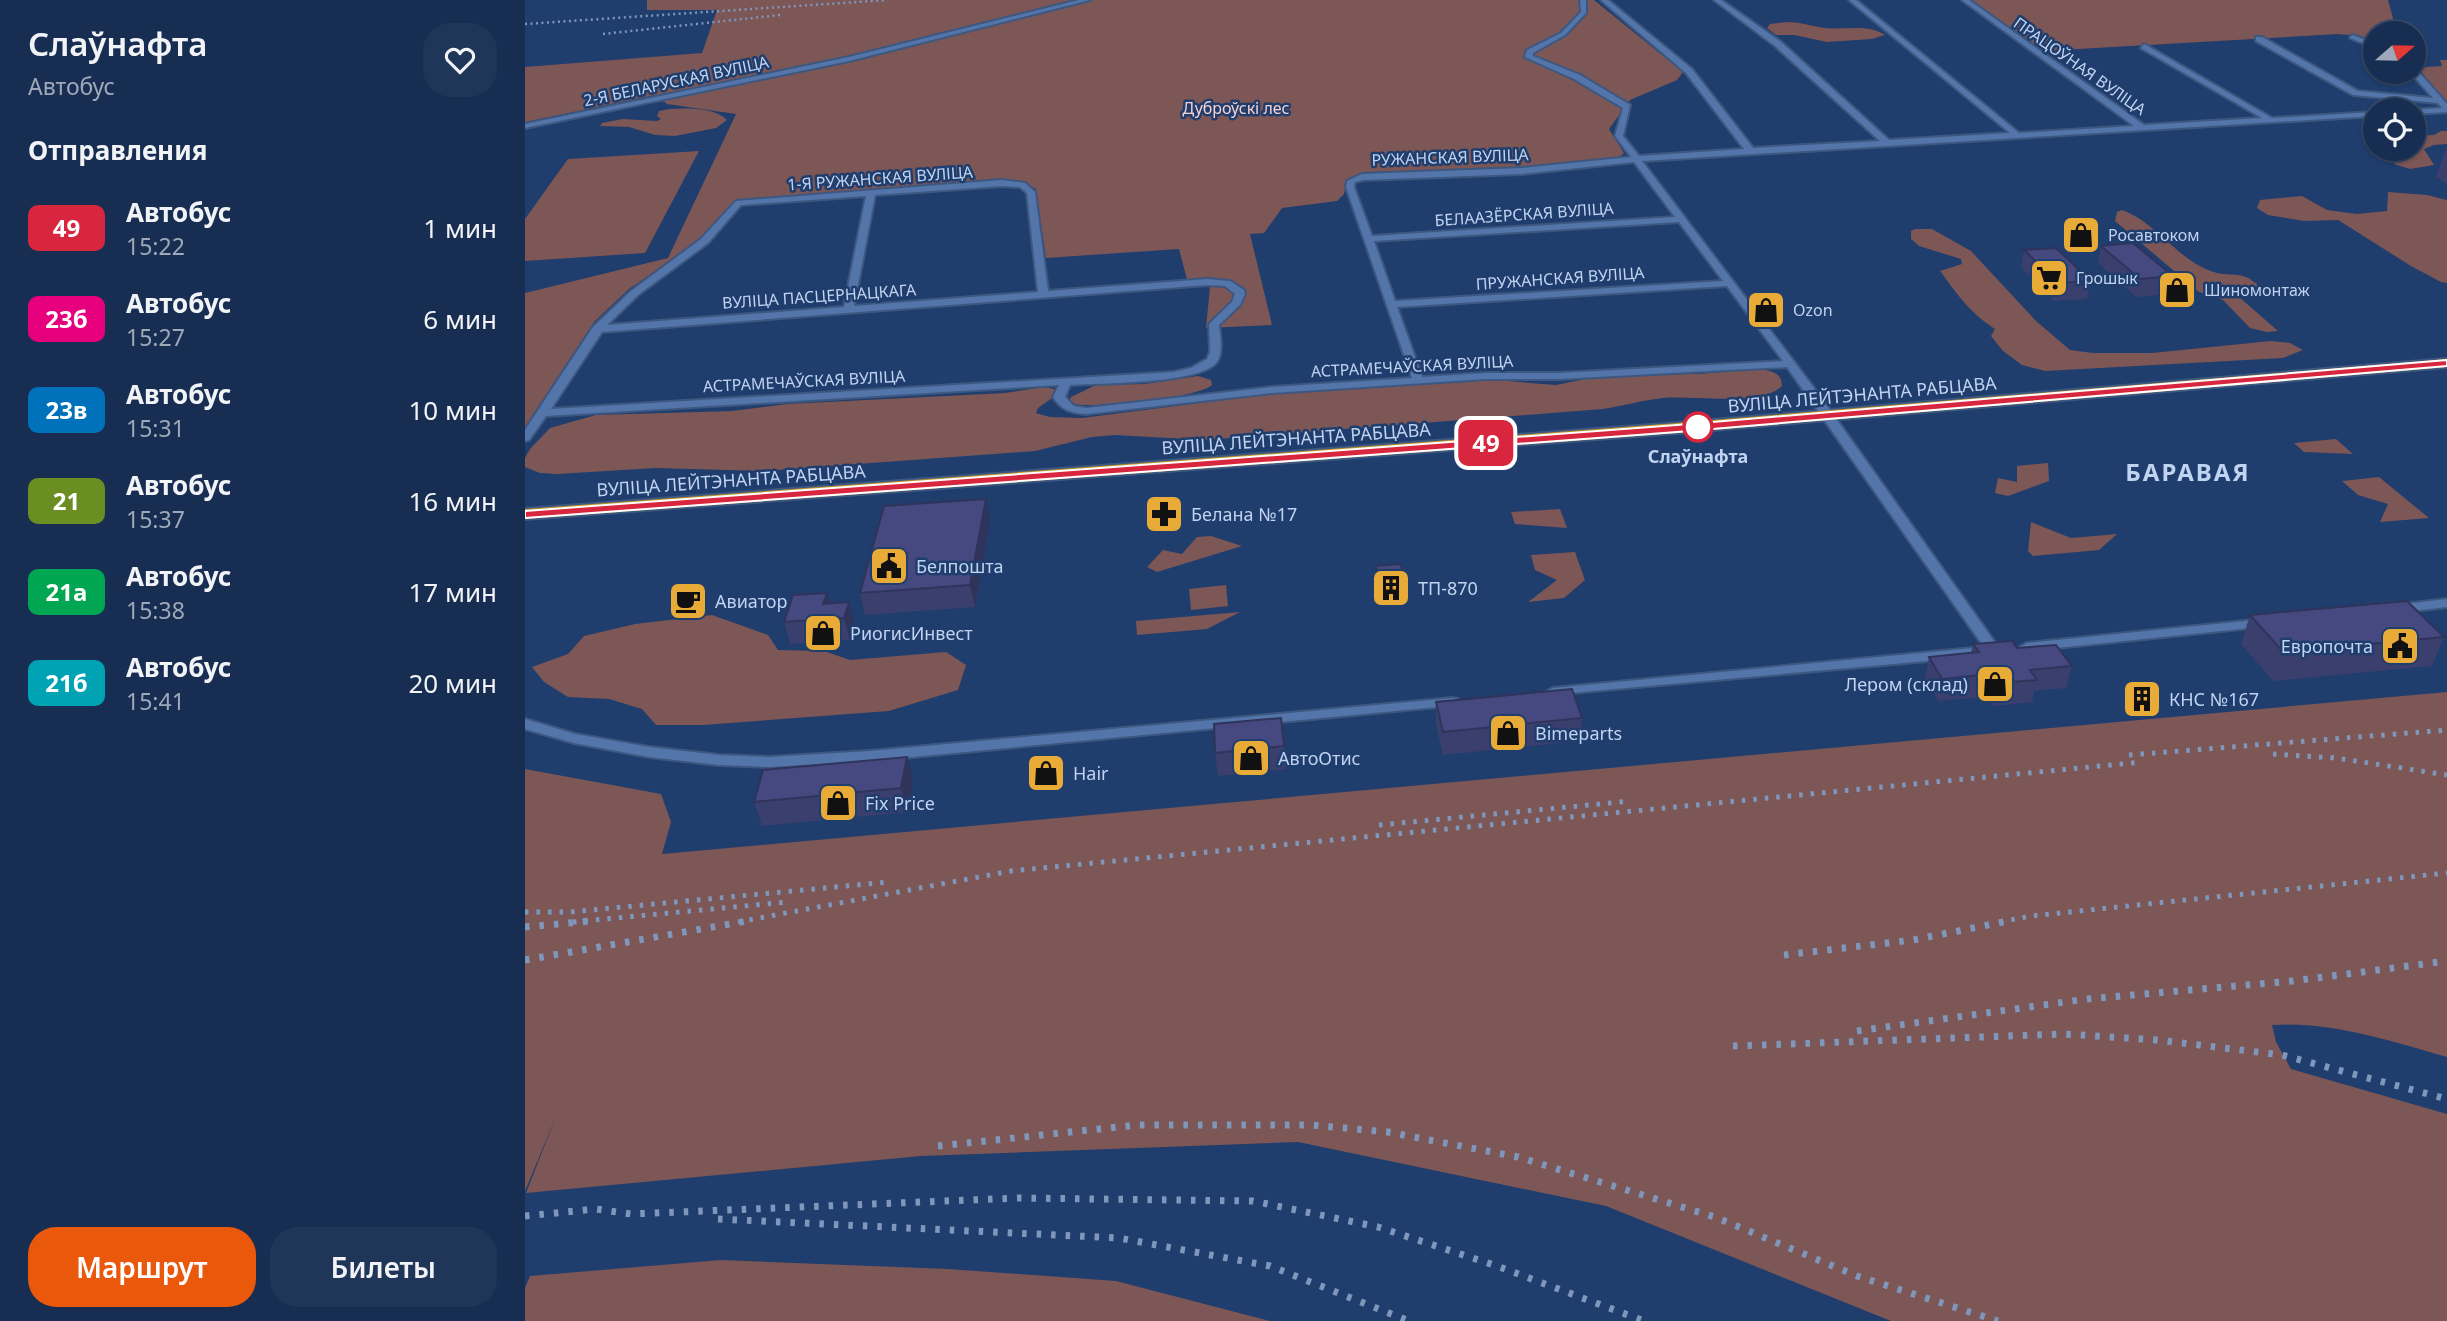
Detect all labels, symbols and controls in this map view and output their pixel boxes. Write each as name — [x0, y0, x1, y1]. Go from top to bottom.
street label: ПРАЦОЎНАЯ ВУЛІЦА — [2009, 12, 2151, 121]
text: Слаўнафта — [28, 21, 207, 66]
north arrow — [2363, 21, 2425, 84]
map controls — [2363, 21, 2426, 161]
button: heart — [423, 23, 497, 97]
street label: 2-Я БЕЛАРУСКАЯ ВУЛІЦА — [581, 50, 771, 111]
text: Автобус — [28, 70, 115, 102]
park label: Дуброўскі лес — [1182, 97, 1290, 119]
button: locate — [2363, 98, 2426, 161]
text: Отправления — [28, 132, 207, 168]
street label: РУЖАНСКАЯ ВУЛІЦА — [1371, 143, 1530, 171]
street label: 1-Я РУЖАНСКАЯ ВУЛІЦА — [787, 160, 974, 195]
text: Автобус — [126, 194, 231, 230]
street label: БЕЛААЗЁРСКАЯ ВУЛІЦА — [1434, 197, 1615, 231]
text: 1 мин — [423, 210, 497, 246]
text: 49 — [53, 211, 80, 244]
shop icon: Росавтоком — [2060, 214, 2102, 256]
place label: Росавтоком — [2108, 224, 2199, 246]
text: 15:22 — [126, 230, 185, 262]
supermarket icon: Грошык — [2028, 257, 2070, 299]
street label: ПРУЖАНСКАЯ ВУЛІЦА — [1475, 261, 1646, 295]
place label: Грошык — [2076, 267, 2138, 289]
shop icon: Шиномонтаж — [2156, 269, 2198, 311]
street label: ВУЛІЦА ПАСЦЕРНАЦКАГА — [721, 278, 918, 314]
place label: Шиномонтаж — [2204, 279, 2310, 301]
text: Автобус — [126, 285, 231, 321]
shop icon: Ozon — [1745, 289, 1787, 331]
place label: Ozon — [1793, 299, 1833, 321]
text: 6 мин — [423, 301, 497, 337]
text: 23б — [45, 302, 88, 335]
text: 15:27 — [126, 321, 185, 353]
street label: АСТРАМЕЧАЎСКАЯ ВУЛІЦА — [1310, 350, 1515, 382]
street label: АСТРАМЕЧАЎСКАЯ ВУЛІЦА — [702, 365, 907, 397]
street label: ВУЛІЦА ЛЕЙТЭНАНТА РАБЦАВА — [1727, 370, 1998, 418]
text: Автобус — [126, 376, 231, 412]
text: 10 мин — [408, 392, 497, 428]
text: 23в — [46, 393, 87, 426]
text: 15:31 — [126, 412, 185, 444]
marker: Слаўнафта — [1683, 412, 1713, 442]
street label: ВУЛІЦА ЛЕЙТЭНАНТА РАБЦАВА — [1161, 417, 1432, 459]
line badge: 49 — [1455, 420, 1517, 466]
text: 49 — [1472, 426, 1500, 459]
place label: Слаўнафта — [1648, 444, 1748, 468]
district label: БАРАВАЯ — [2125, 455, 2251, 488]
street label: ВУЛІЦА ЛЕЙТЭНАНТА РАБЦАВА — [596, 459, 867, 501]
text: Автобус — [126, 467, 231, 503]
text: 16 мин — [408, 483, 497, 519]
text: 21 — [53, 484, 80, 517]
pharmacy icon: Белана №17 — [1143, 493, 1185, 535]
place label: Белана №17 — [1191, 502, 1297, 526]
text: 15:37 — [126, 503, 185, 535]
public building icon: Белпошта — [868, 545, 910, 587]
place label: Белпошта — [916, 554, 1004, 578]
text: Автобус — [126, 558, 231, 594]
building icon: ТП-870 — [1370, 567, 1412, 609]
text: 17 мин — [408, 574, 497, 610]
text: 21а — [46, 575, 87, 608]
place label: ТП-870 — [1418, 576, 1478, 600]
cafe icon: Авиатор — [667, 580, 709, 622]
place label: Авиатор — [715, 589, 788, 613]
text: 15:38 — [126, 594, 185, 626]
shop icon: РиогисИнвест — [802, 612, 844, 654]
place label: РиогисИнвест — [850, 621, 973, 645]
public building icon: Европочта — [2379, 625, 2421, 667]
place label: Европочта — [2281, 634, 2373, 658]
text: Автобус — [126, 649, 231, 685]
shop icon: Лером (склад) — [1974, 663, 2016, 705]
text: 20 мин — [408, 665, 497, 701]
text: 21б — [45, 666, 88, 699]
place label: Лером (склад) — [1845, 672, 1968, 696]
building icon: КНС №167 — [2121, 678, 2163, 720]
text: 15:41 — [126, 685, 185, 717]
place label: КНС №167 — [2169, 687, 2259, 711]
shop icon: Bimeparts — [1487, 712, 1529, 754]
place label: Bimeparts — [1535, 721, 1622, 745]
shop icon: АвтоОтис — [1230, 737, 1272, 779]
place label: АвтоОтис — [1278, 746, 1361, 770]
shop icon: Hair — [1025, 752, 1067, 794]
place label: Hair — [1073, 761, 1109, 785]
shop icon: Fix Price — [817, 782, 859, 824]
place label: Fix Price — [865, 791, 935, 815]
button: Маршрут — [28, 1227, 256, 1307]
button: Билеты — [270, 1227, 497, 1307]

